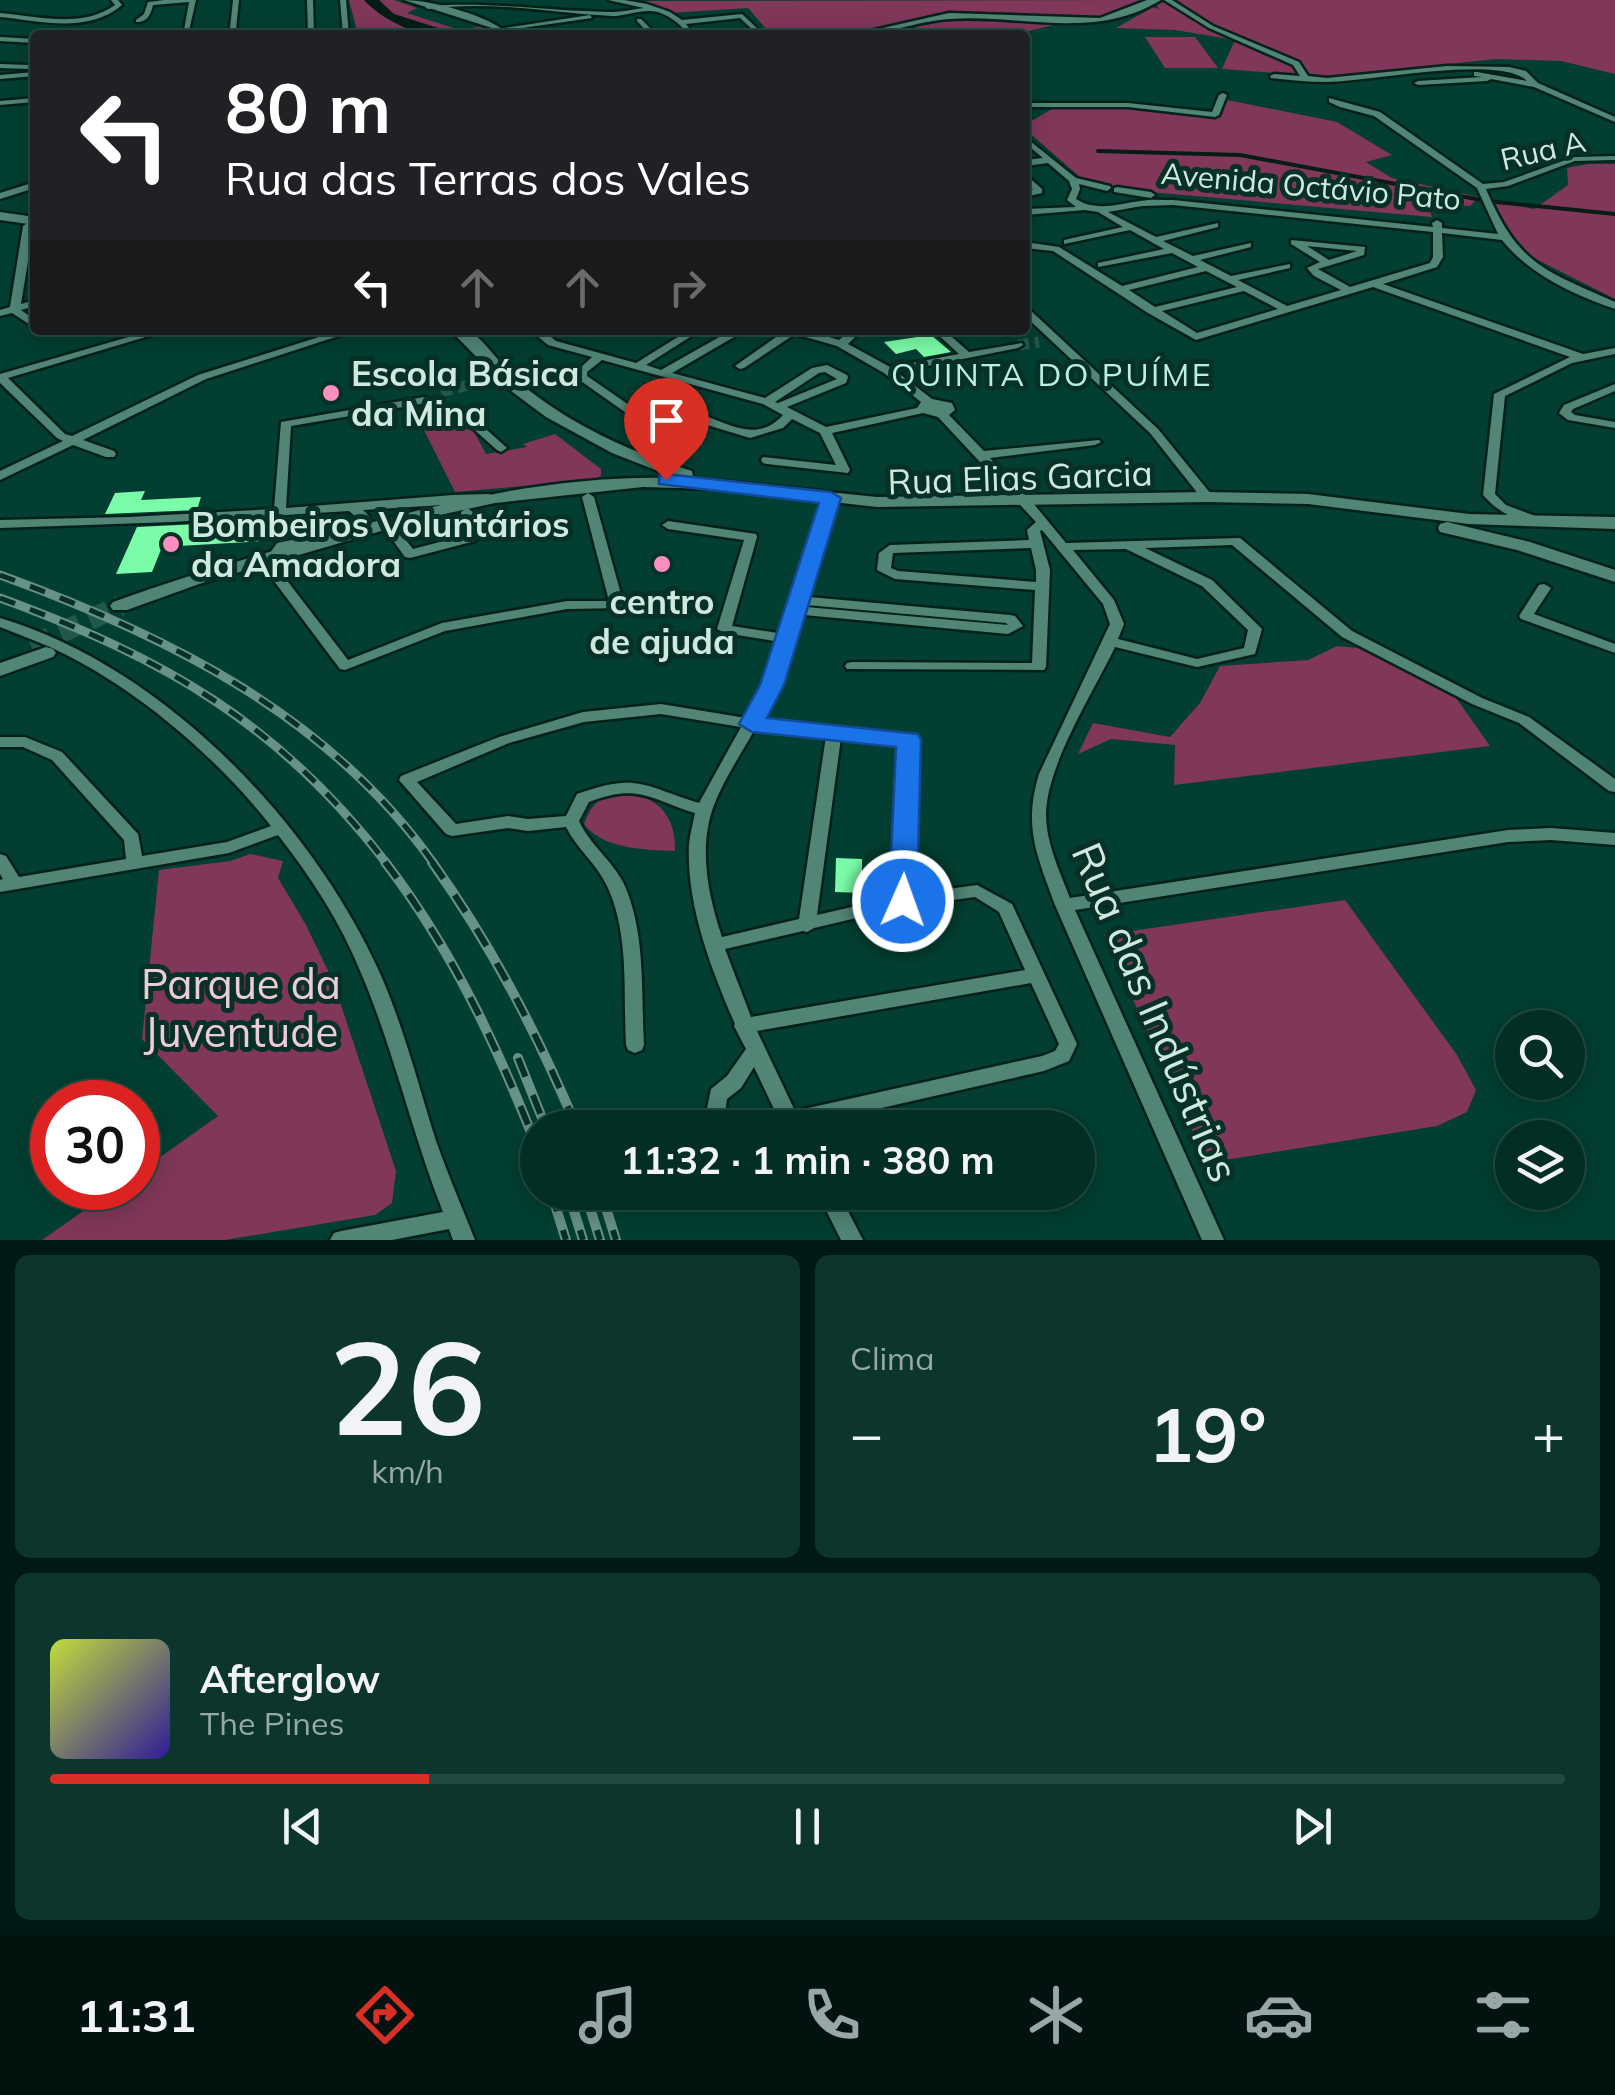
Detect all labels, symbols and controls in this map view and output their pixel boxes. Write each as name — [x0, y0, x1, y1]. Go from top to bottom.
text: 80 m — [225, 63, 391, 151]
icon: left — [60, 70, 190, 200]
street label: Rua A — [1497, 122, 1589, 178]
text: Rua das Terras dos Vales — [225, 150, 751, 206]
street label: Avenida Octávio Pato — [1160, 154, 1462, 218]
icon: left — [345, 260, 400, 315]
icon: ahead — [450, 260, 505, 315]
icon: ahead — [555, 260, 610, 315]
icon: right — [660, 260, 715, 315]
place label: Escola Básica da Mina — [351, 351, 579, 435]
district label: QUINTA DO PUÍME — [891, 354, 1213, 394]
pin — [624, 378, 709, 481]
marker: Escola Básica da Mina — [320, 382, 342, 404]
icon: arrive — [639, 393, 694, 448]
street label: Rua Elias Garcia — [887, 450, 1153, 504]
place label: Bombeiros Voluntários da Amadora — [191, 502, 570, 586]
marker: Bombeiros Voluntários da Amadora — [160, 533, 182, 555]
marker: centro de ajuda — [651, 553, 673, 575]
place label: centro de ajuda — [589, 579, 735, 663]
street label: Rua das Indústrias — [1061, 834, 1251, 1190]
position arrow — [851, 849, 955, 953]
park label: Parque da Juventude — [141, 957, 341, 1058]
map controls — [1495, 1010, 1585, 1210]
button: search — [1495, 1010, 1585, 1100]
speed limit sign: 30 — [30, 1080, 160, 1210]
button: layers — [1495, 1120, 1585, 1210]
text: 11:32 · 1 min · 380 m — [620, 1136, 995, 1184]
text: 26 — [329, 1304, 486, 1468]
text: Clima — [850, 1338, 934, 1378]
text: 19° — [1148, 1387, 1267, 1481]
text: − — [850, 1399, 883, 1468]
text: + — [1532, 1399, 1565, 1468]
text: km/h — [371, 1451, 444, 1491]
text: Afterglow — [200, 1655, 380, 1703]
text: The Pines — [200, 1703, 344, 1743]
icon: previous — [275, 1799, 330, 1854]
icon: pause — [780, 1799, 835, 1854]
icon: next — [1285, 1799, 1340, 1854]
icon: directions — [350, 1980, 420, 2050]
icon: music — [573, 1980, 643, 2050]
icon: phone — [797, 1980, 867, 2050]
icon: climate — [1021, 1980, 1091, 2050]
icon: car — [1244, 1980, 1314, 2050]
icon: filters — [1468, 1980, 1538, 2050]
text: 11:31 — [77, 1987, 196, 2043]

